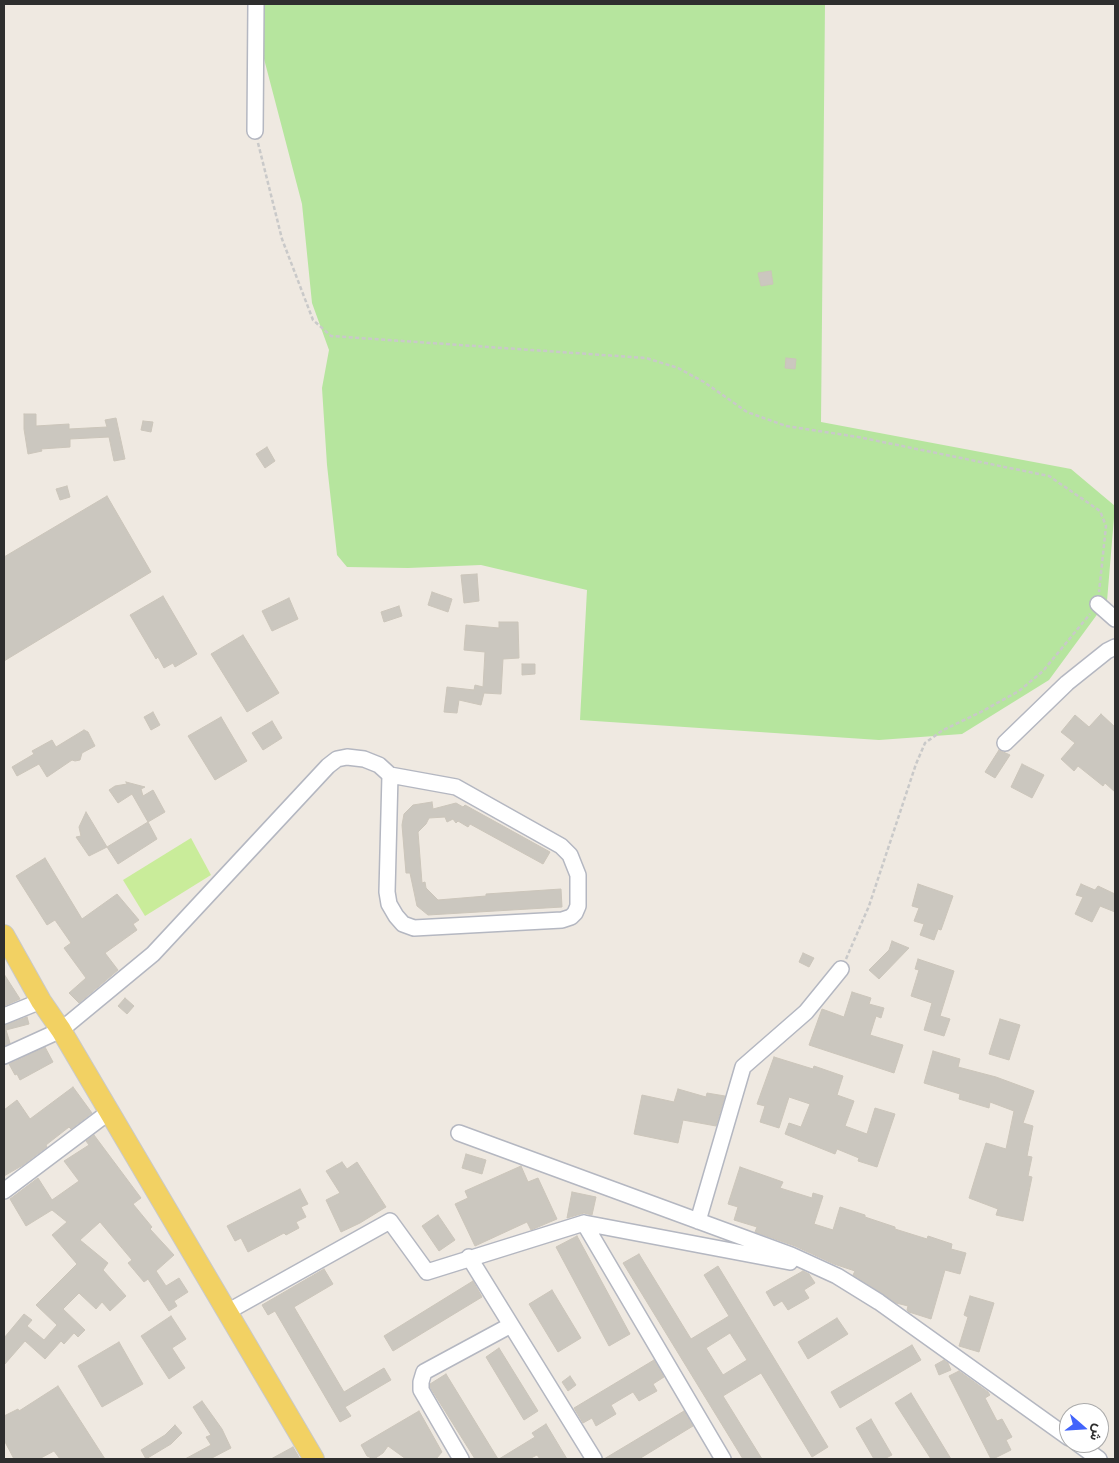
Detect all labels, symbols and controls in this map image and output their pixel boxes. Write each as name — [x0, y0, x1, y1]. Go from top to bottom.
north arrow — [1059, 1403, 1109, 1453]
text: ش — [1087, 1422, 1108, 1443]

